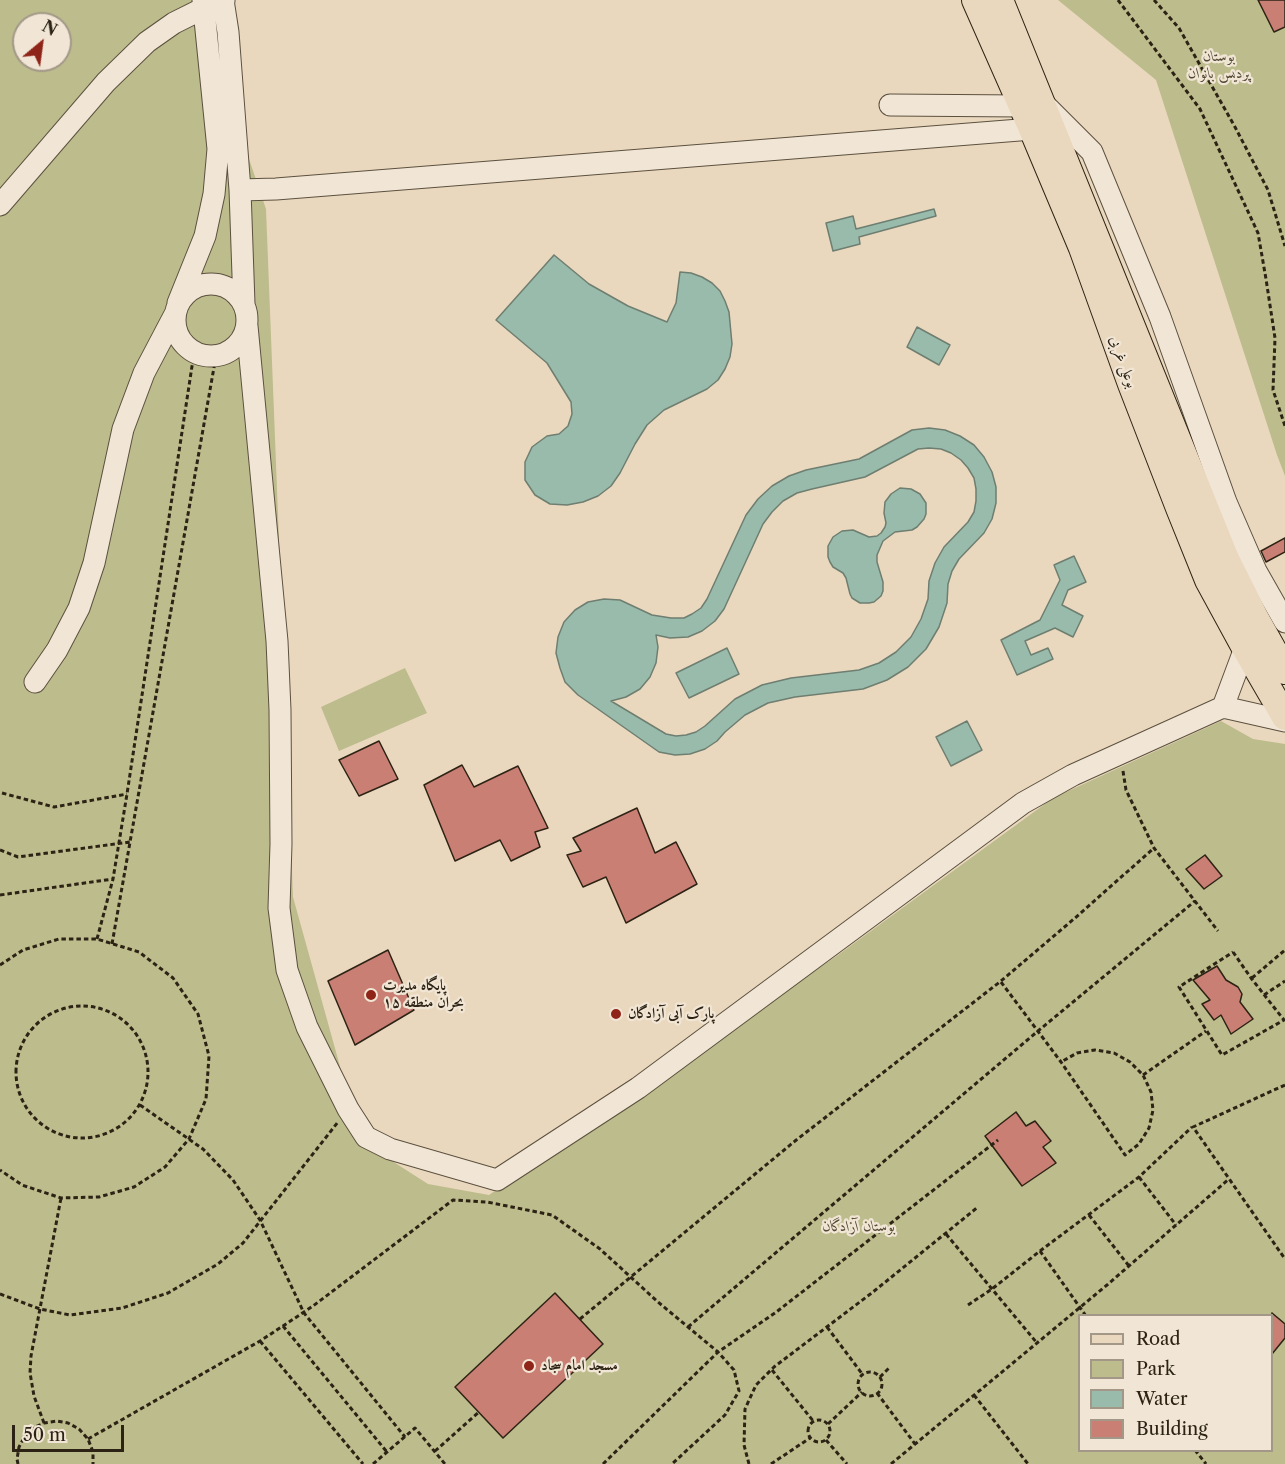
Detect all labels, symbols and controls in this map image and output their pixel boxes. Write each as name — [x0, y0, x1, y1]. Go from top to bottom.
north arrow — [12, 12, 72, 72]
text: N — [39, 16, 61, 40]
park label: بوستان پردیس بانوان — [1188, 48, 1250, 83]
street label: بوعلی غربی — [1105, 333, 1141, 391]
place label: پایگاه مدیرت بحران منطقه ۱۵ — [383, 977, 464, 1012]
marker: پایگاه مدیرت بحران منطقه ۱۵ — [364, 988, 378, 1002]
place label: پارک آبی آزادگان — [628, 1005, 714, 1023]
marker: پارک آبی آزادگان — [609, 1007, 623, 1021]
park label: بوستان آزادگان — [823, 1218, 895, 1236]
legend — [1078, 1314, 1273, 1452]
text: Road — [1136, 1328, 1181, 1350]
place label: مسجد امام سجاد — [541, 1357, 618, 1375]
text: Park — [1136, 1358, 1175, 1380]
marker: مسجد امام سجاد — [522, 1359, 536, 1373]
text: Water — [1136, 1388, 1188, 1410]
scale bar — [15, 1413, 128, 1451]
text: Building — [1136, 1418, 1208, 1440]
text: 50 m — [23, 1424, 66, 1446]

